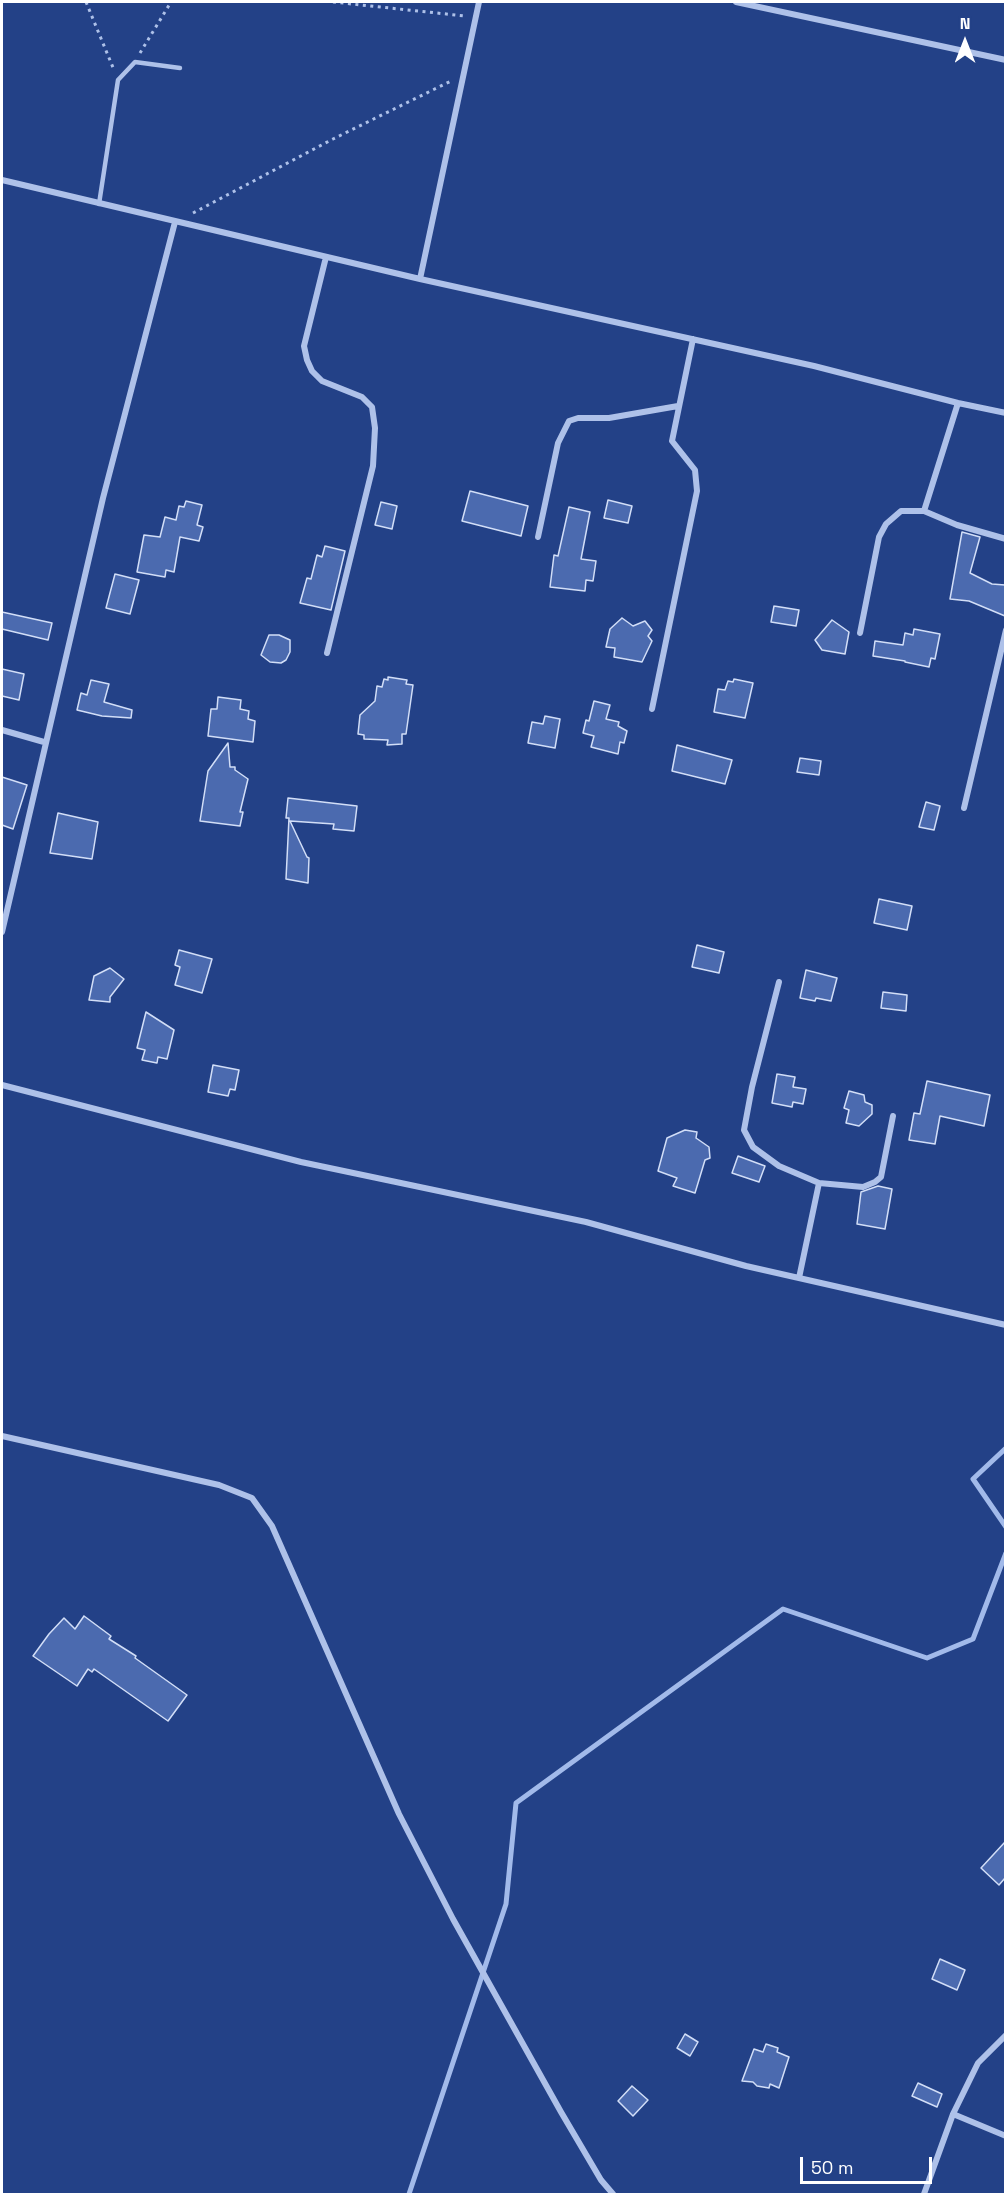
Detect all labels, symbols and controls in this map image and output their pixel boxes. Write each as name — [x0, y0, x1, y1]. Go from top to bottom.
north arrow — [935, 12, 995, 72]
text: N — [960, 13, 970, 34]
scale bar — [803, 2145, 935, 2183]
text: 50 m — [811, 2156, 853, 2179]

